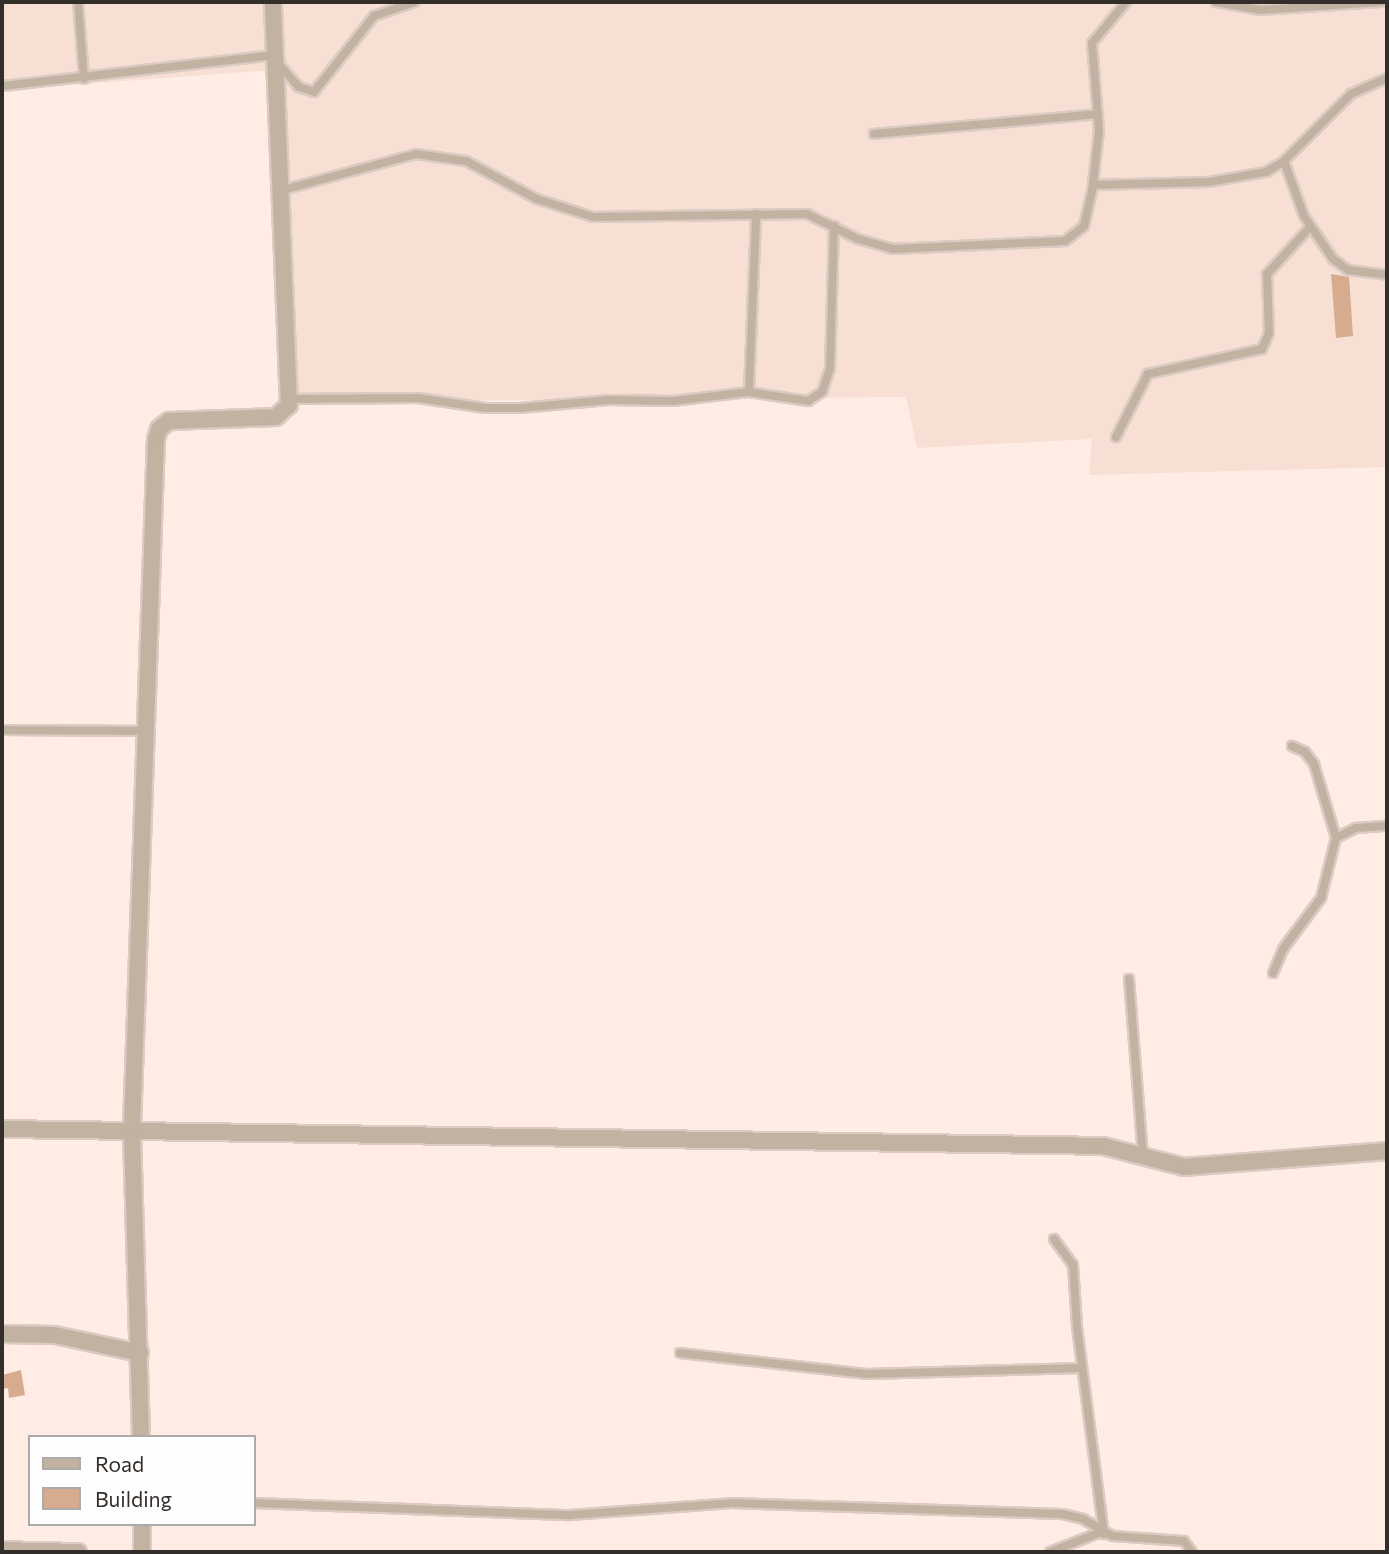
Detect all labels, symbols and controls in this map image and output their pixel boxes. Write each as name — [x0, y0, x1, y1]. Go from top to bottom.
legend — [28, 1435, 256, 1526]
text: Road — [95, 1451, 144, 1476]
text: Building — [95, 1486, 172, 1511]

